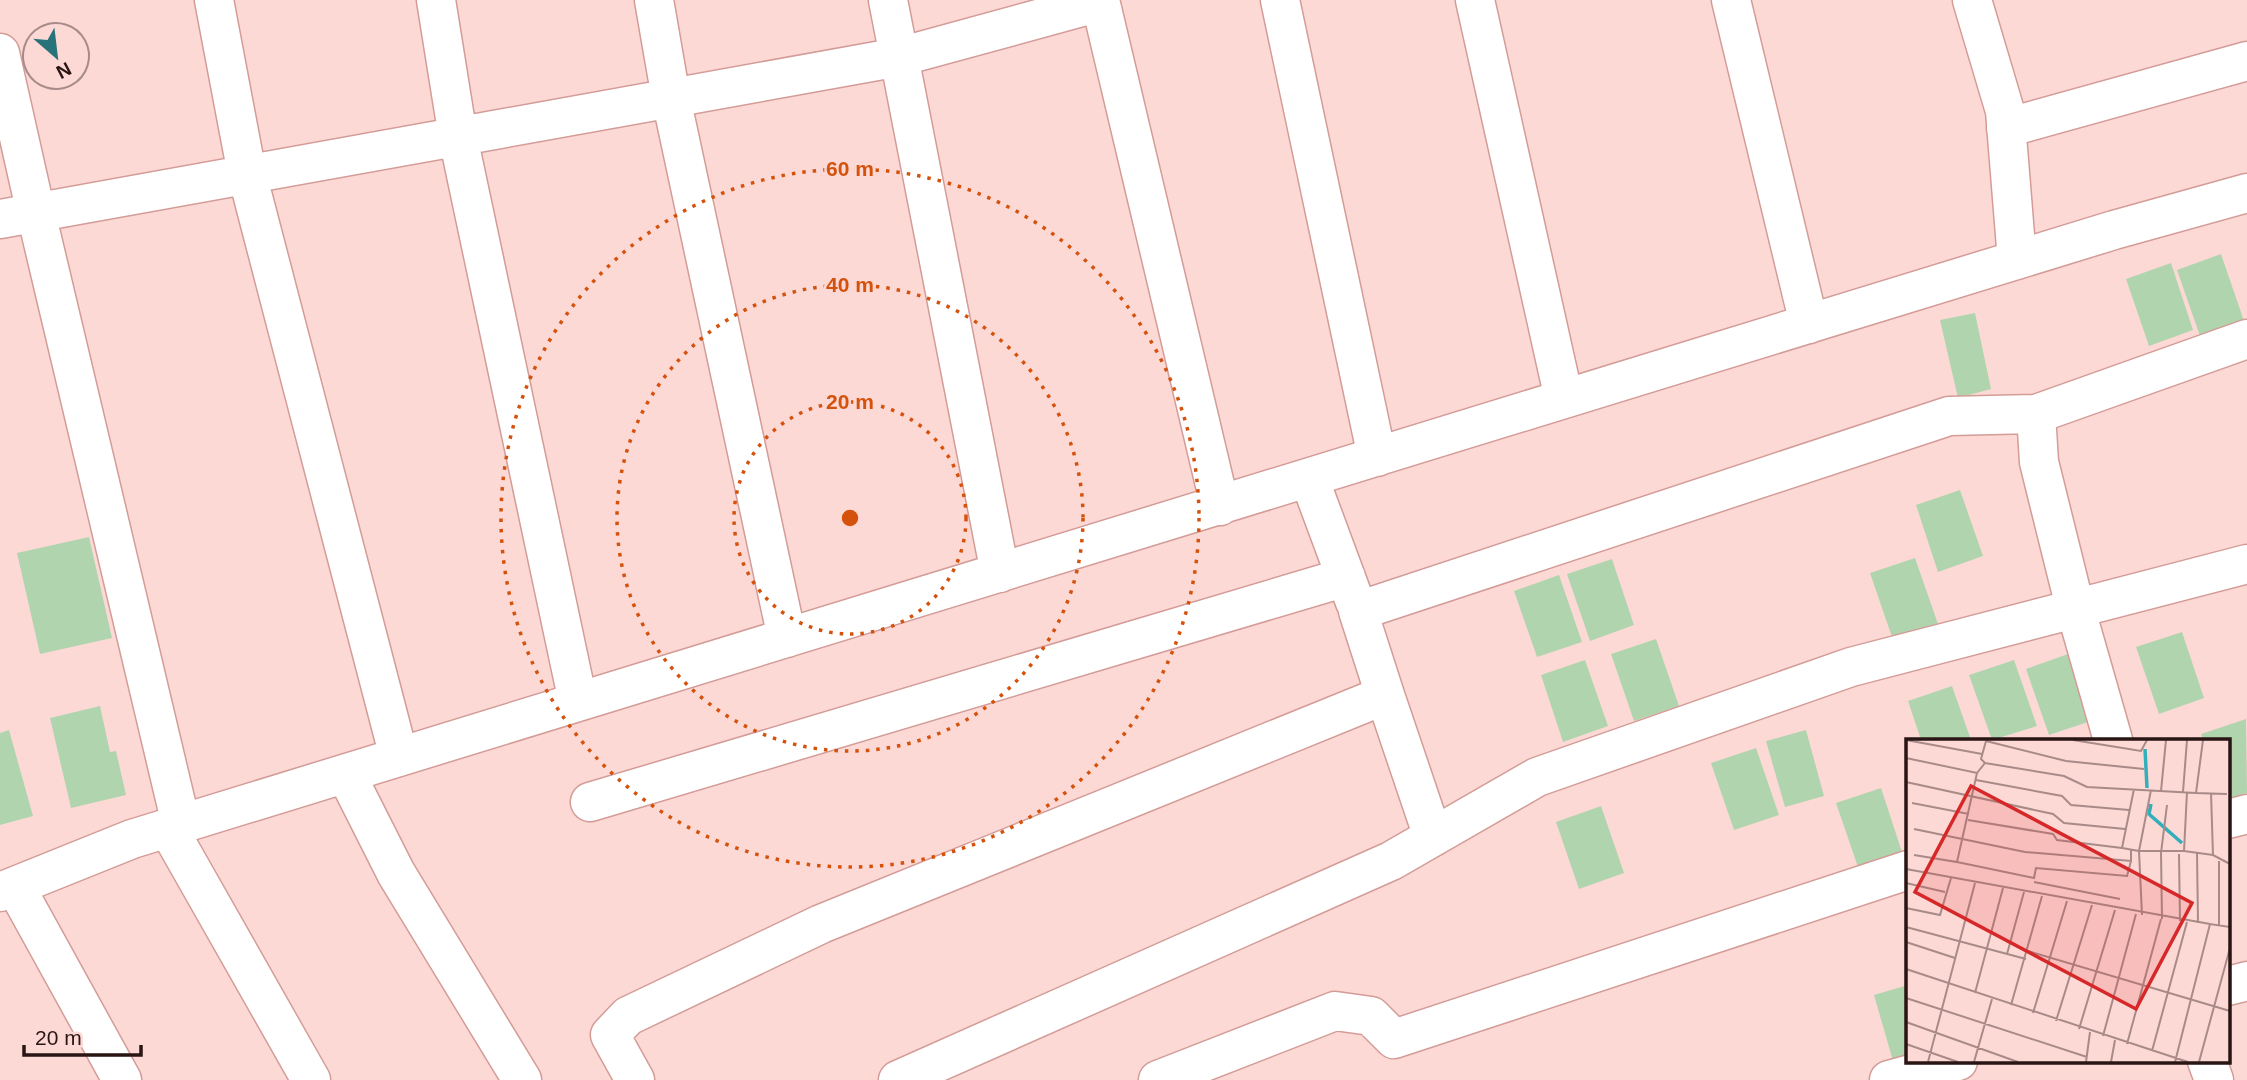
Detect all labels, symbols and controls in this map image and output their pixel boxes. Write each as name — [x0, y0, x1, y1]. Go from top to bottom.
north arrow — [21, 21, 91, 91]
text: N — [53, 58, 75, 83]
text: 60 m — [826, 157, 874, 180]
text: 40 m — [826, 273, 874, 296]
text: 20 m — [826, 390, 874, 413]
centre of rings — [838, 506, 862, 530]
inset map — [1906, 739, 2230, 1062]
scale bar — [24, 1014, 142, 1058]
text: 20 m — [35, 1026, 82, 1049]

